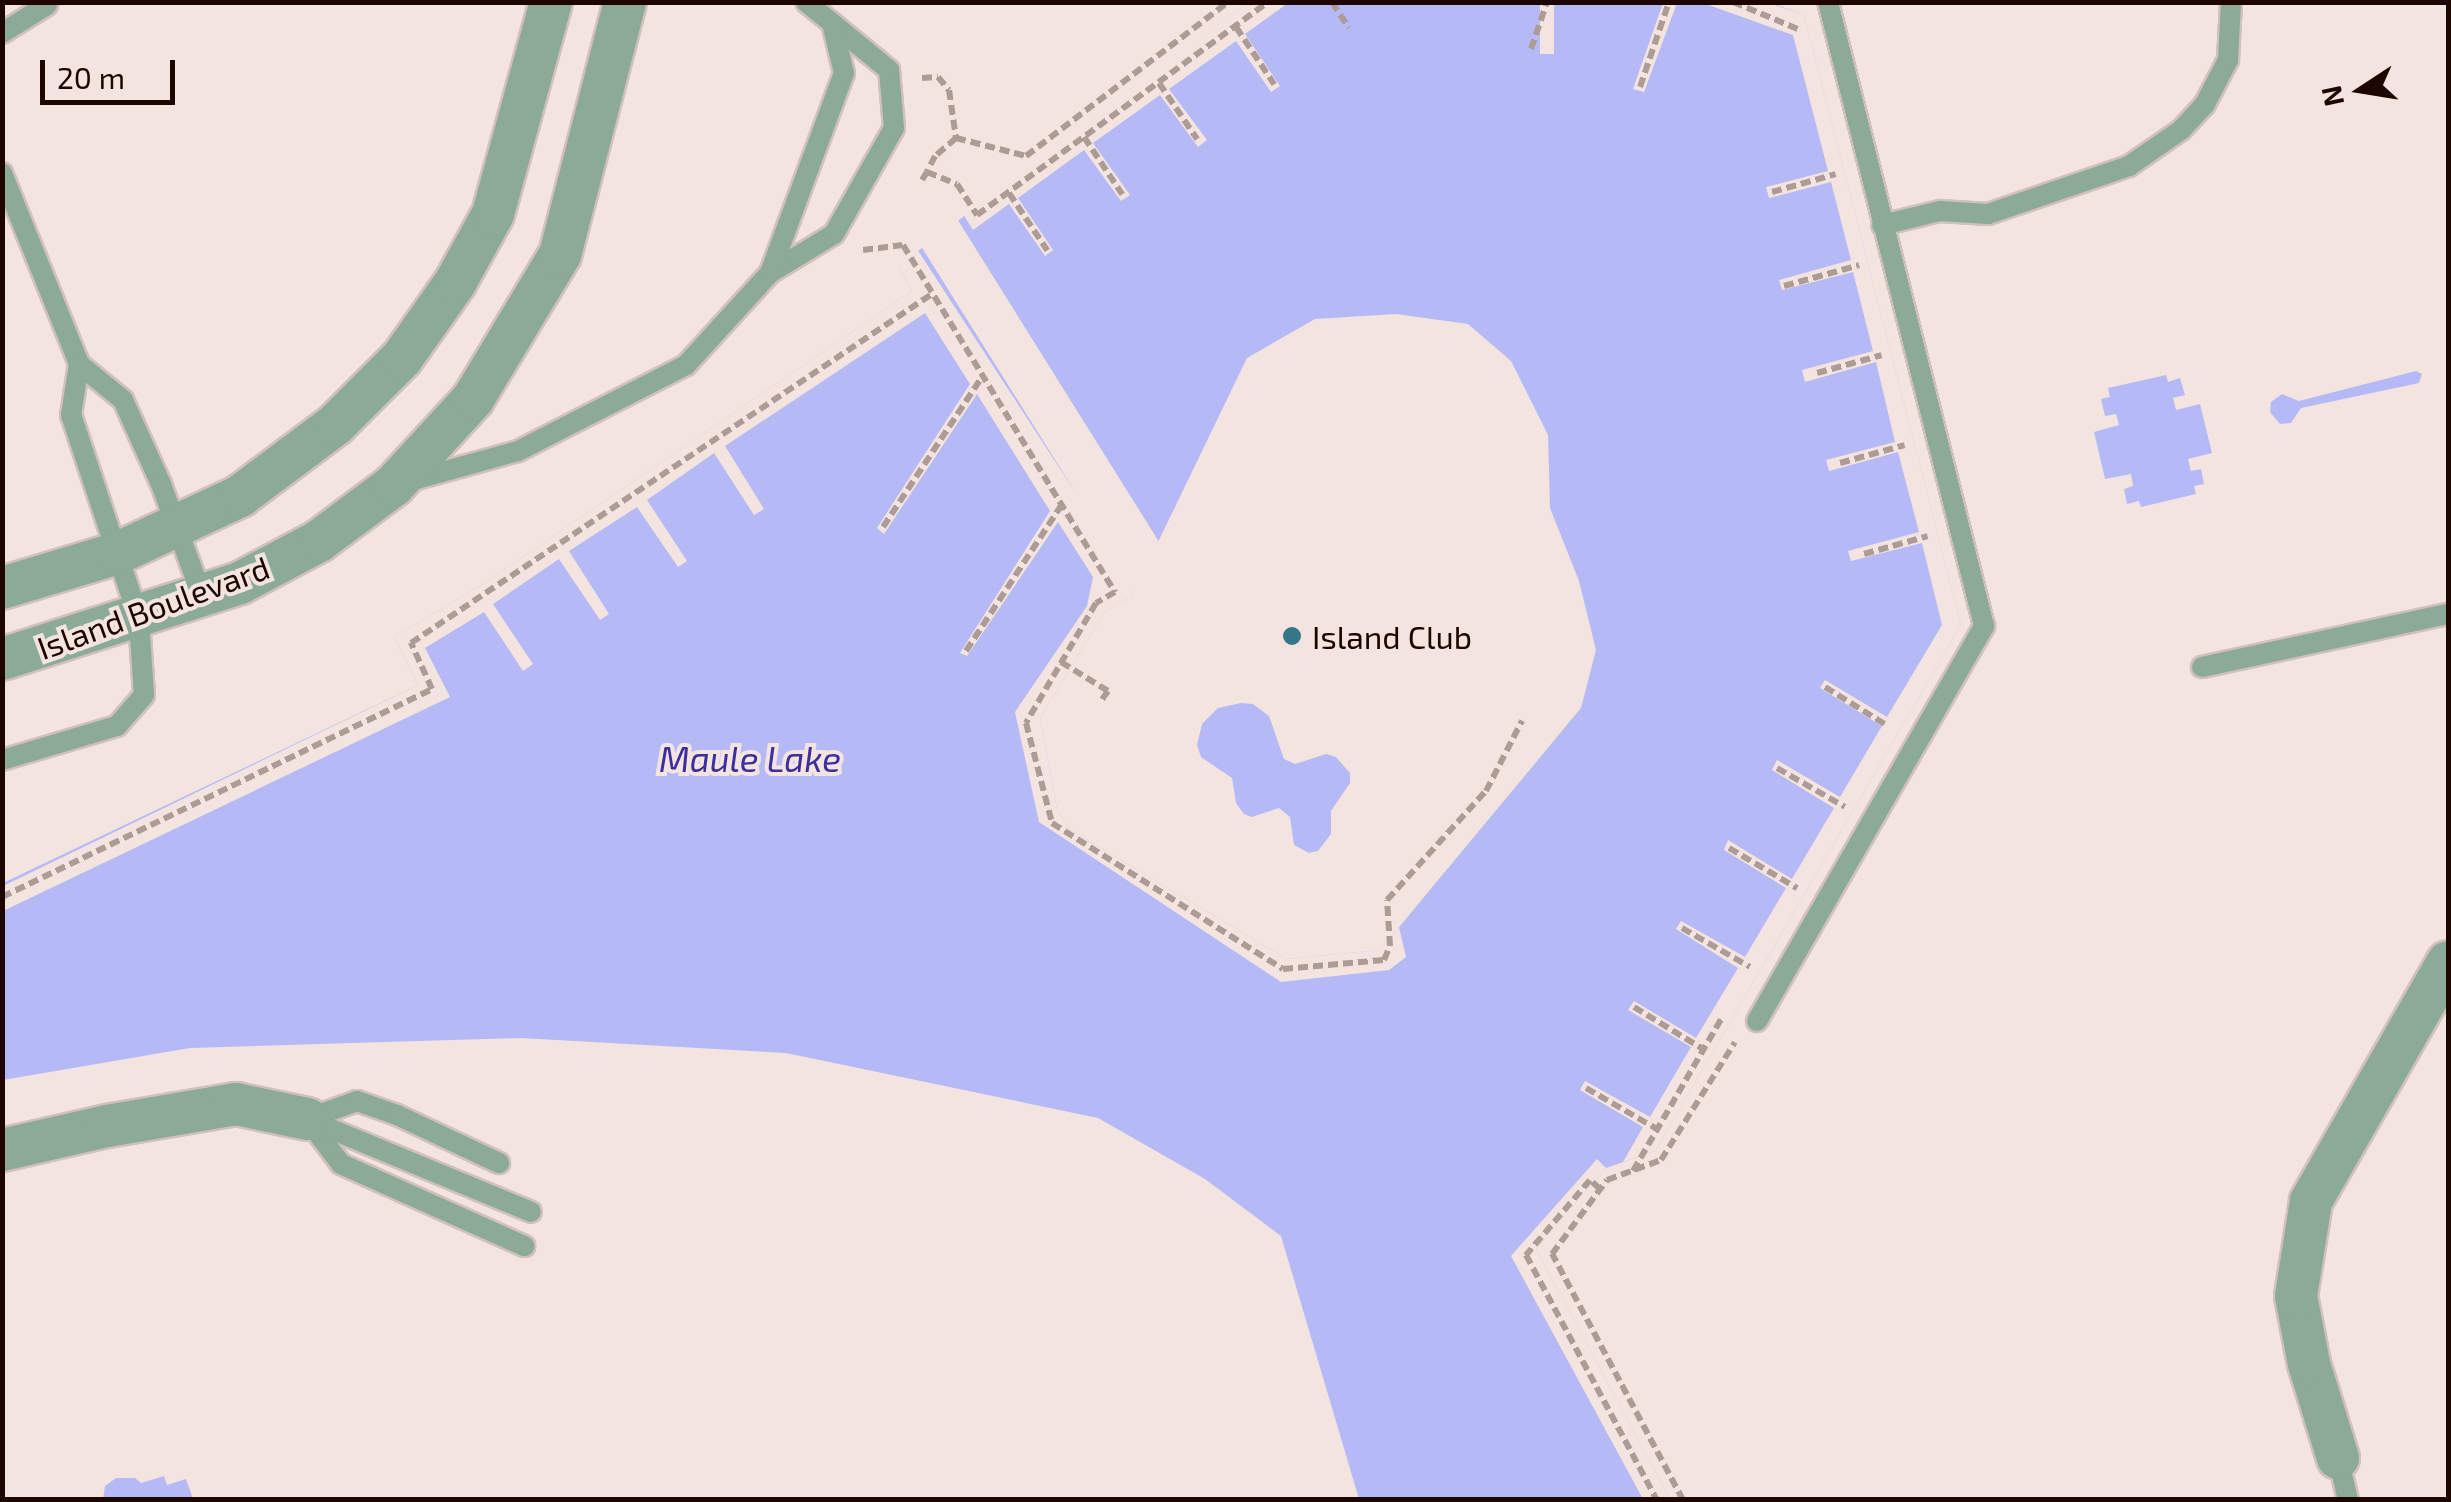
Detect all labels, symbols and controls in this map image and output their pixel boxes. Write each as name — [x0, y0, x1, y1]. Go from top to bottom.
scale bar — [45, 40, 180, 102]
north arrow — [2311, 40, 2411, 140]
text: 20 m — [57, 59, 125, 95]
text: N — [2313, 83, 2350, 110]
street label: Island Boulevard — [32, 547, 274, 667]
place label: Island Club — [1312, 617, 1472, 655]
marker: Island Club — [1281, 625, 1303, 647]
water label: Maule Lake — [659, 737, 841, 779]

